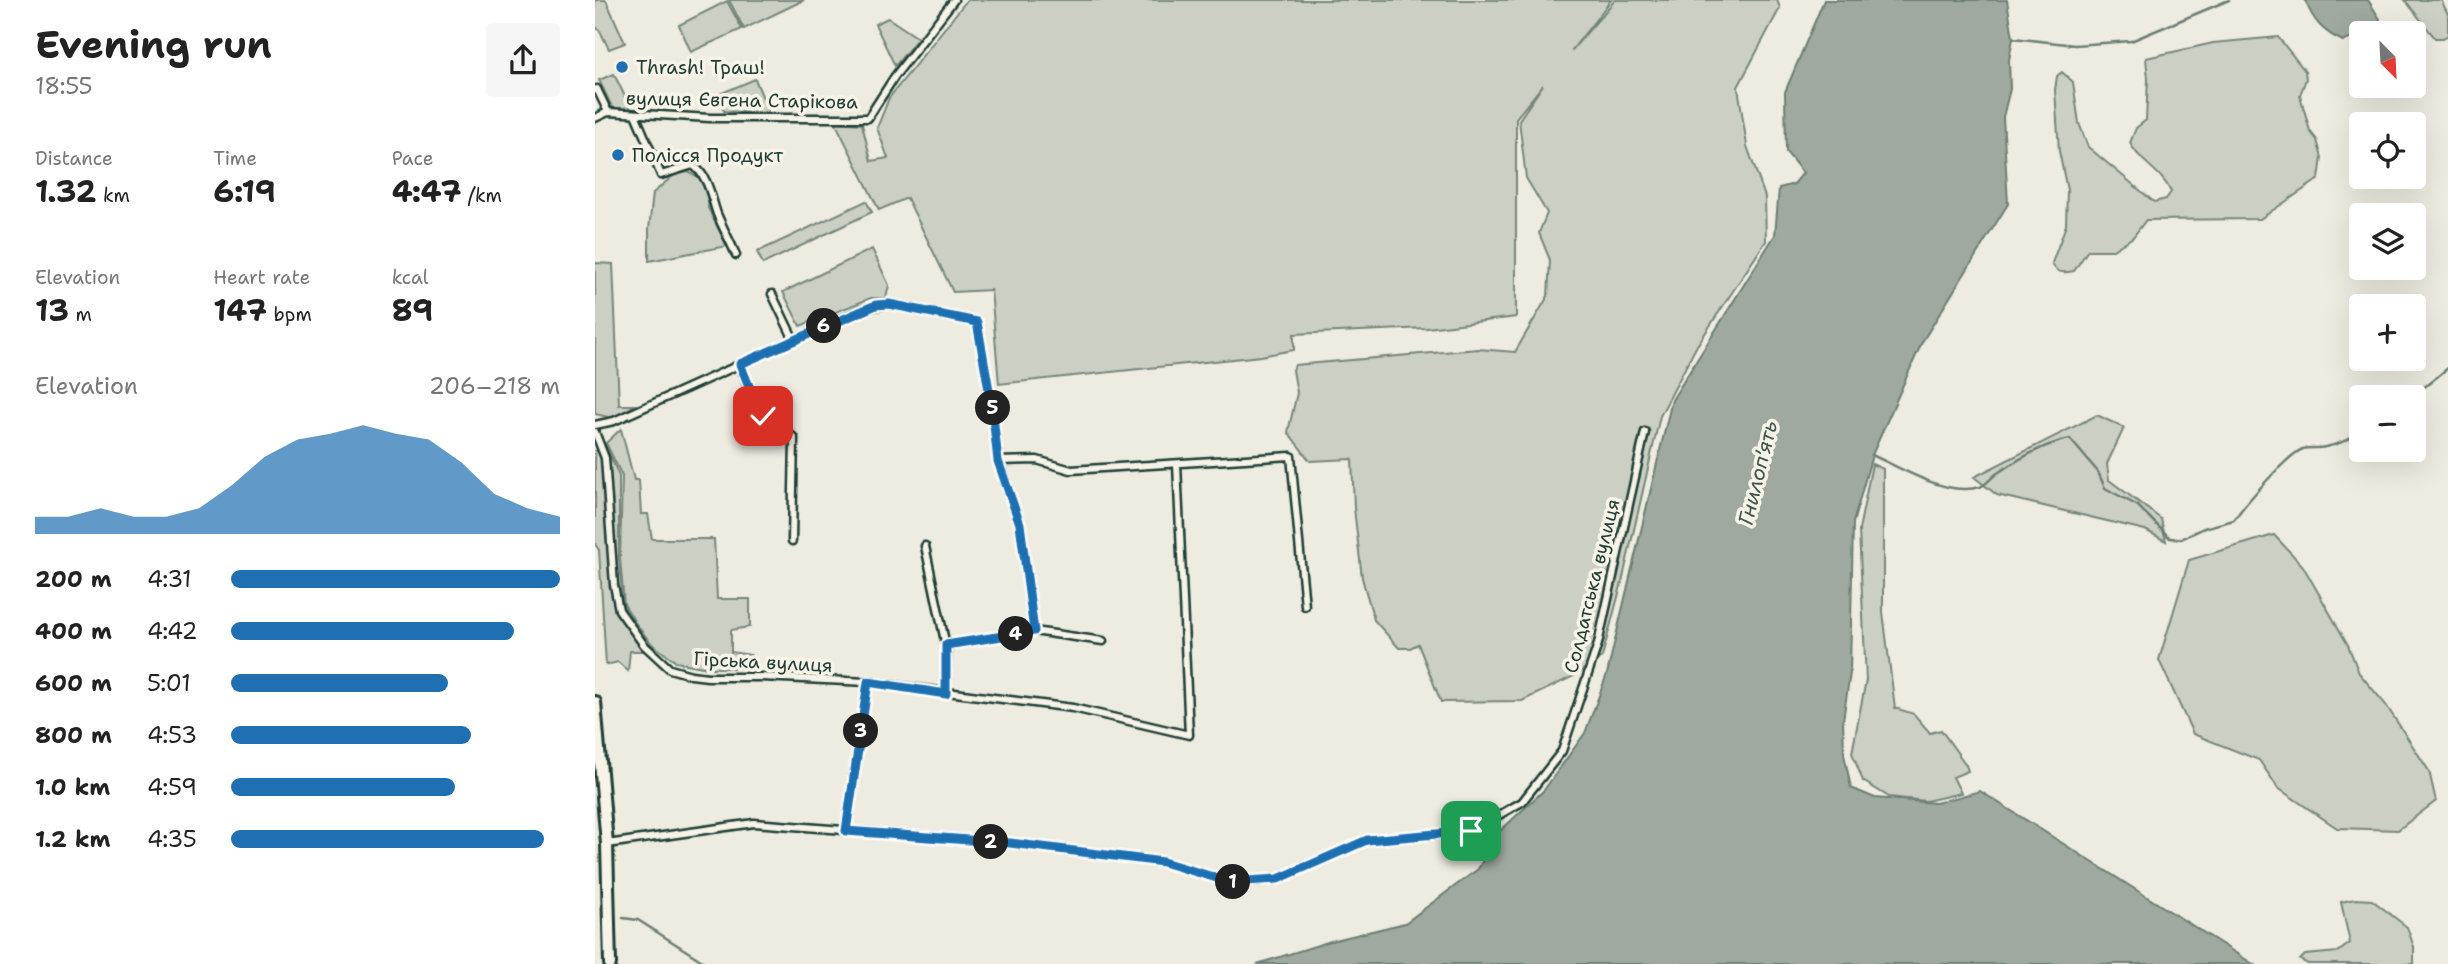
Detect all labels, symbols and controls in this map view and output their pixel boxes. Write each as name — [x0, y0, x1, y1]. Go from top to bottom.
text: Evening run — [35, 19, 272, 70]
north arrow — [2349, 21, 2425, 98]
map controls — [2349, 21, 2426, 462]
button: share — [486, 23, 560, 97]
place label: Thrash! Траш! — [636, 55, 765, 80]
marker: Thrash! Траш! — [614, 59, 630, 75]
text: 18:55 — [35, 71, 93, 101]
street label: вулиця Євгена Старікова — [626, 85, 858, 115]
button: locate — [2349, 112, 2426, 189]
place label: Полісся Продукт — [632, 143, 784, 168]
text: Distance — [35, 146, 113, 171]
text: Time — [213, 146, 257, 171]
text: Pace — [392, 146, 433, 171]
marker: Полісся Продукт — [610, 147, 626, 163]
text: 1.32 — [35, 171, 96, 212]
text: 6:19 — [213, 171, 276, 212]
text: 4:47 — [392, 171, 461, 212]
text: km — [96, 183, 130, 208]
text: /km — [461, 183, 502, 208]
button: layers — [2349, 203, 2426, 280]
text: Elevation — [35, 265, 120, 290]
text: Heart rate — [213, 265, 310, 290]
text: kcal — [392, 265, 429, 290]
text: 13 — [35, 290, 69, 331]
text: 147 — [213, 290, 267, 331]
text: 89 — [392, 290, 433, 331]
button: + — [2349, 294, 2426, 371]
text: m — [69, 302, 92, 327]
text: bpm — [267, 302, 312, 327]
pin: 6 — [807, 308, 841, 344]
text: 6 — [817, 313, 830, 338]
text: Elevation — [35, 371, 138, 401]
text: 206–218 m — [429, 371, 560, 401]
button: − — [2349, 385, 2426, 462]
pin — [733, 386, 793, 446]
pin: 5 — [975, 390, 1011, 426]
text: 5 — [987, 395, 998, 420]
icon: check — [744, 397, 782, 435]
water label: Гнилоп'ять — [1732, 418, 1784, 528]
street label: Солдатська вулиця — [1558, 496, 1626, 676]
text: 200 m — [35, 564, 112, 594]
text: 4:31 — [147, 564, 192, 594]
text: 400 m — [35, 616, 112, 646]
text: 4:42 — [147, 616, 198, 646]
pin: 4 — [999, 616, 1033, 652]
text: 4 — [1009, 621, 1022, 646]
street label: Гірська вулиця — [693, 646, 833, 678]
text: 600 m — [35, 668, 112, 698]
text: 5:01 — [147, 668, 191, 698]
pin: 3 — [843, 714, 879, 748]
text: 3 — [854, 718, 867, 743]
text: 800 m — [35, 720, 112, 750]
text: 4:53 — [147, 720, 197, 750]
text: 1.0 km — [35, 772, 110, 802]
text: 4:59 — [147, 772, 197, 802]
pin — [1441, 801, 1501, 861]
icon: arrive — [1452, 812, 1490, 850]
text: 1.2 km — [35, 824, 111, 854]
text: 4:35 — [147, 824, 197, 854]
pin: 2 — [973, 824, 1009, 860]
text: 2 — [984, 829, 997, 854]
pin: 1 — [1215, 864, 1251, 900]
text: 1 — [1228, 869, 1237, 894]

